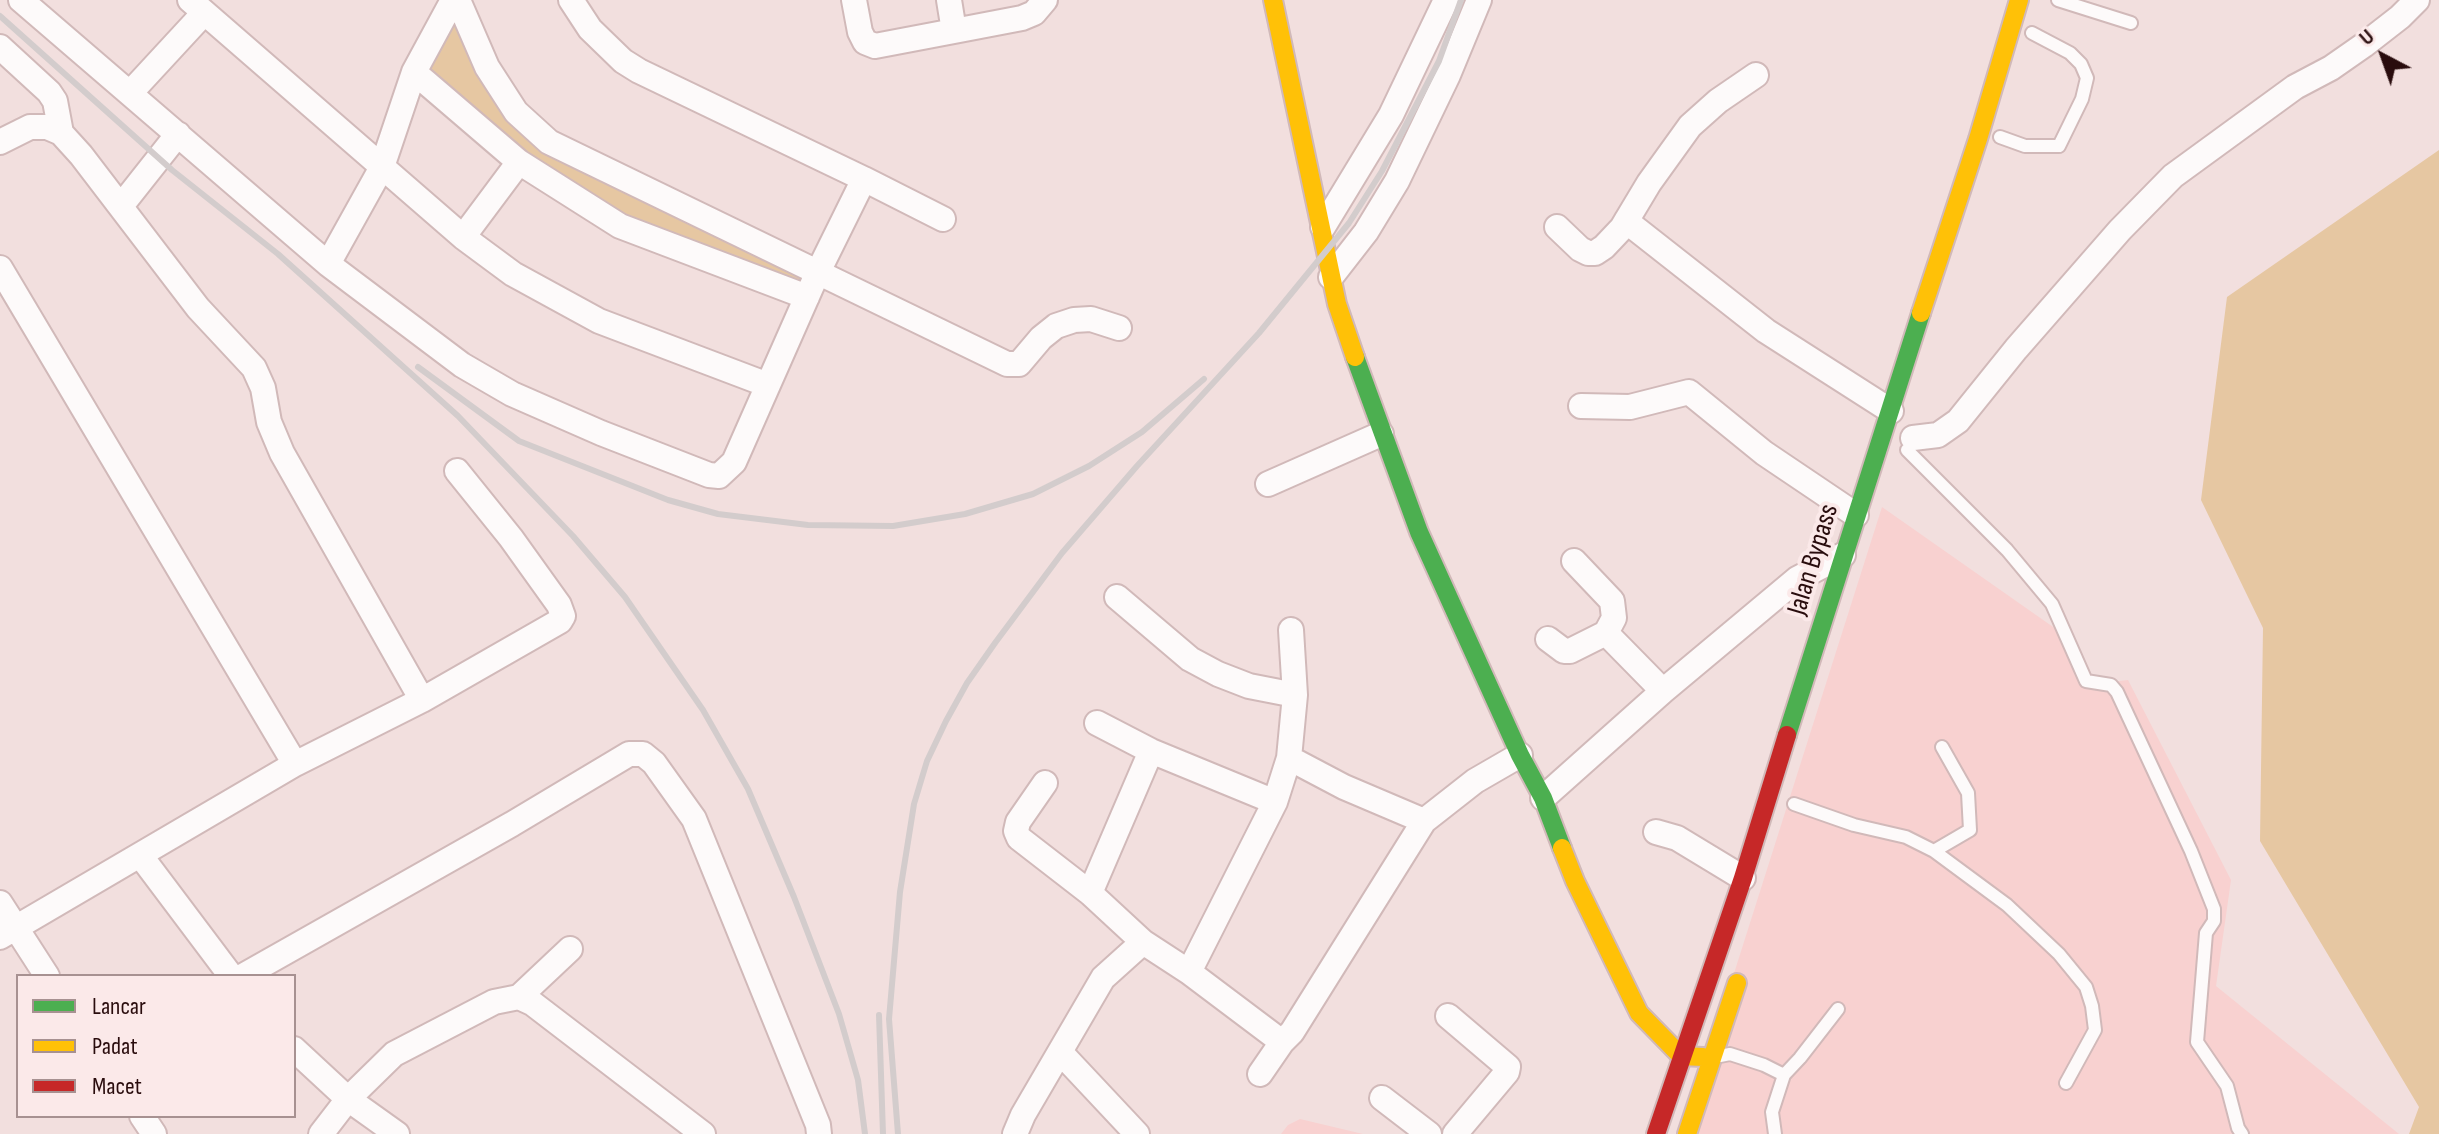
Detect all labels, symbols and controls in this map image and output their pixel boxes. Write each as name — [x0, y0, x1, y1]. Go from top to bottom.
north arrow — [2343, 16, 2423, 96]
text: U — [2354, 24, 2380, 51]
street label: Jalan Bypass — [1781, 501, 1847, 619]
legend — [16, 974, 296, 1118]
text: Lancar — [92, 992, 146, 1021]
text: Padat — [92, 1032, 138, 1061]
text: Macet — [92, 1072, 142, 1101]

